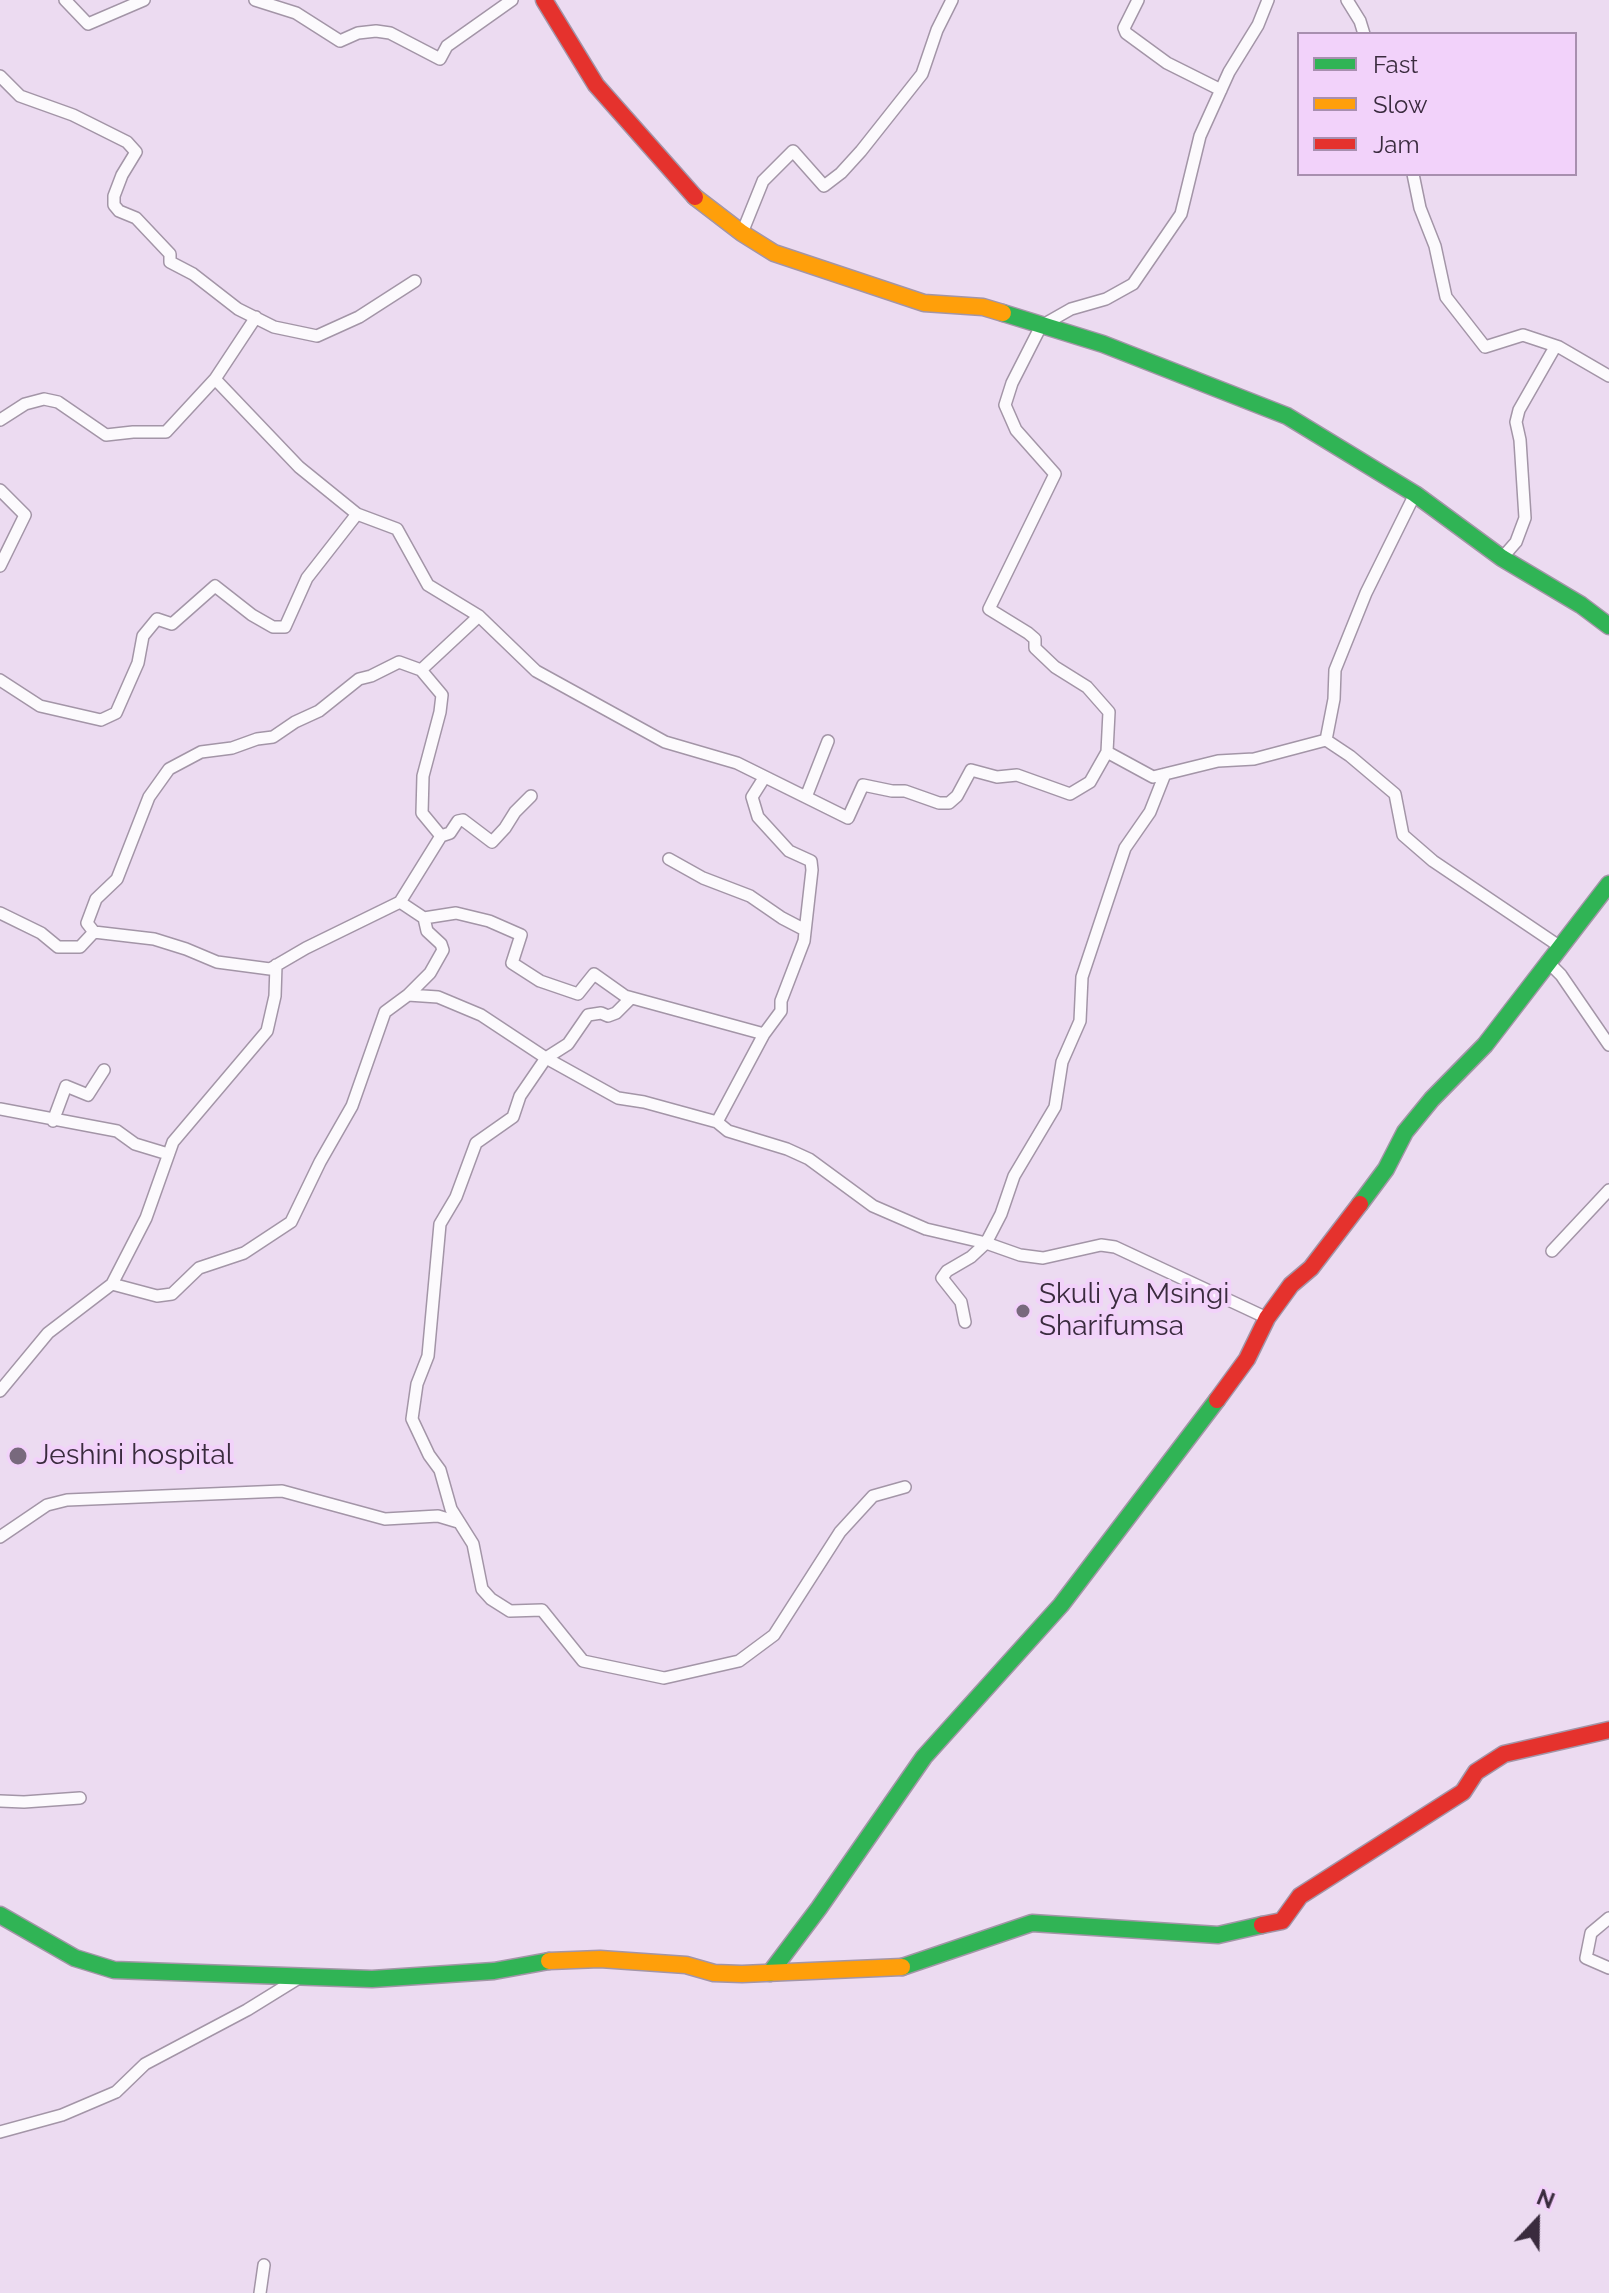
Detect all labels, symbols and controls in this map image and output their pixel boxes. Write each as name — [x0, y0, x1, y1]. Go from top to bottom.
legend — [1297, 32, 1577, 176]
text: Fast — [1373, 50, 1418, 79]
text: Slow — [1373, 90, 1427, 119]
text: Jam — [1373, 130, 1419, 159]
place label: Skuli ya Msingi Sharifumsa — [1039, 1278, 1229, 1344]
marker: Skuli ya Msingi Sharifumsa — [1014, 1302, 1032, 1320]
place label: Jeshini hospital — [36, 1439, 233, 1473]
marker: Jeshini hospital — [7, 1445, 29, 1467]
north arrow — [1497, 2181, 1577, 2261]
text: N — [1533, 2184, 1559, 2214]

